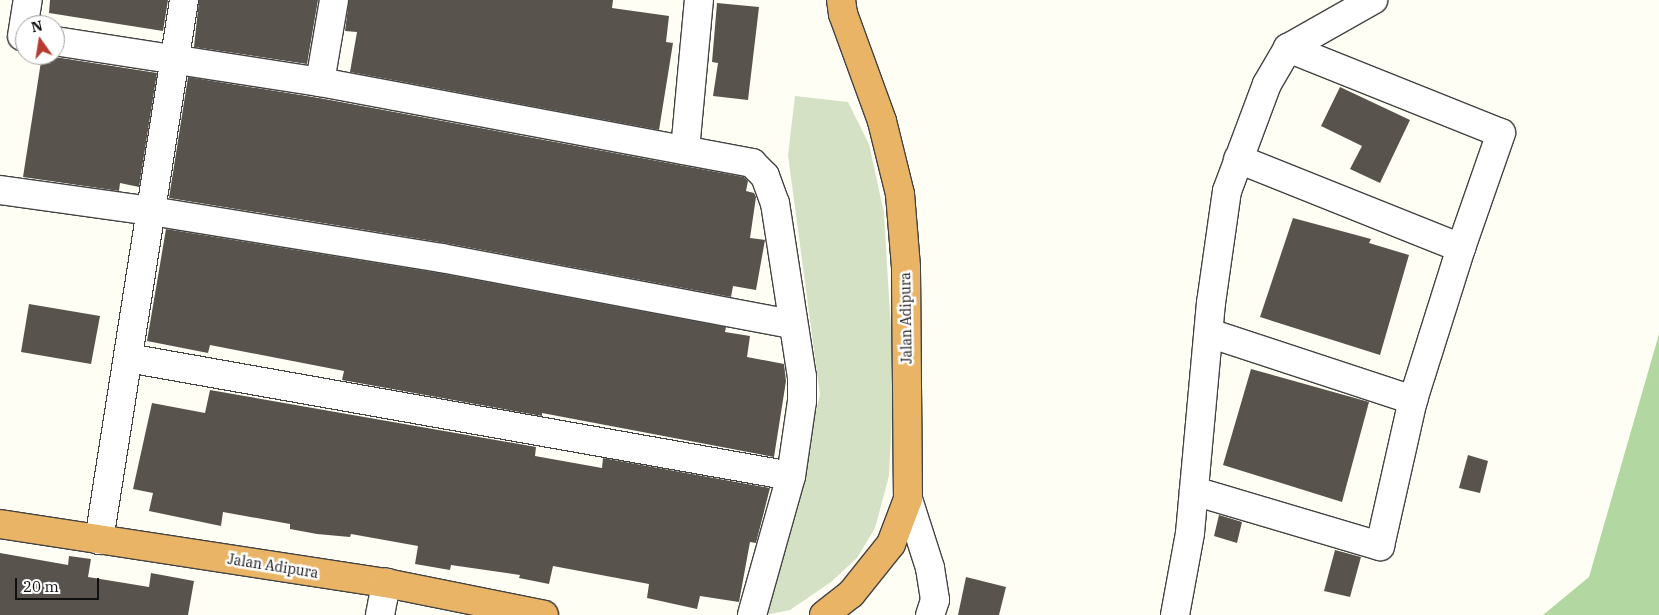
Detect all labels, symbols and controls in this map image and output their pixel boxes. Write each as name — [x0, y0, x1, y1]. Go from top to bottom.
north arrow — [15, 15, 65, 65]
text: N — [29, 16, 44, 36]
street label: Jalan Adipura — [897, 272, 915, 364]
street label: Jalan Adipura — [226, 551, 320, 581]
scale bar — [18, 568, 101, 600]
text: 20 m — [23, 577, 59, 596]

